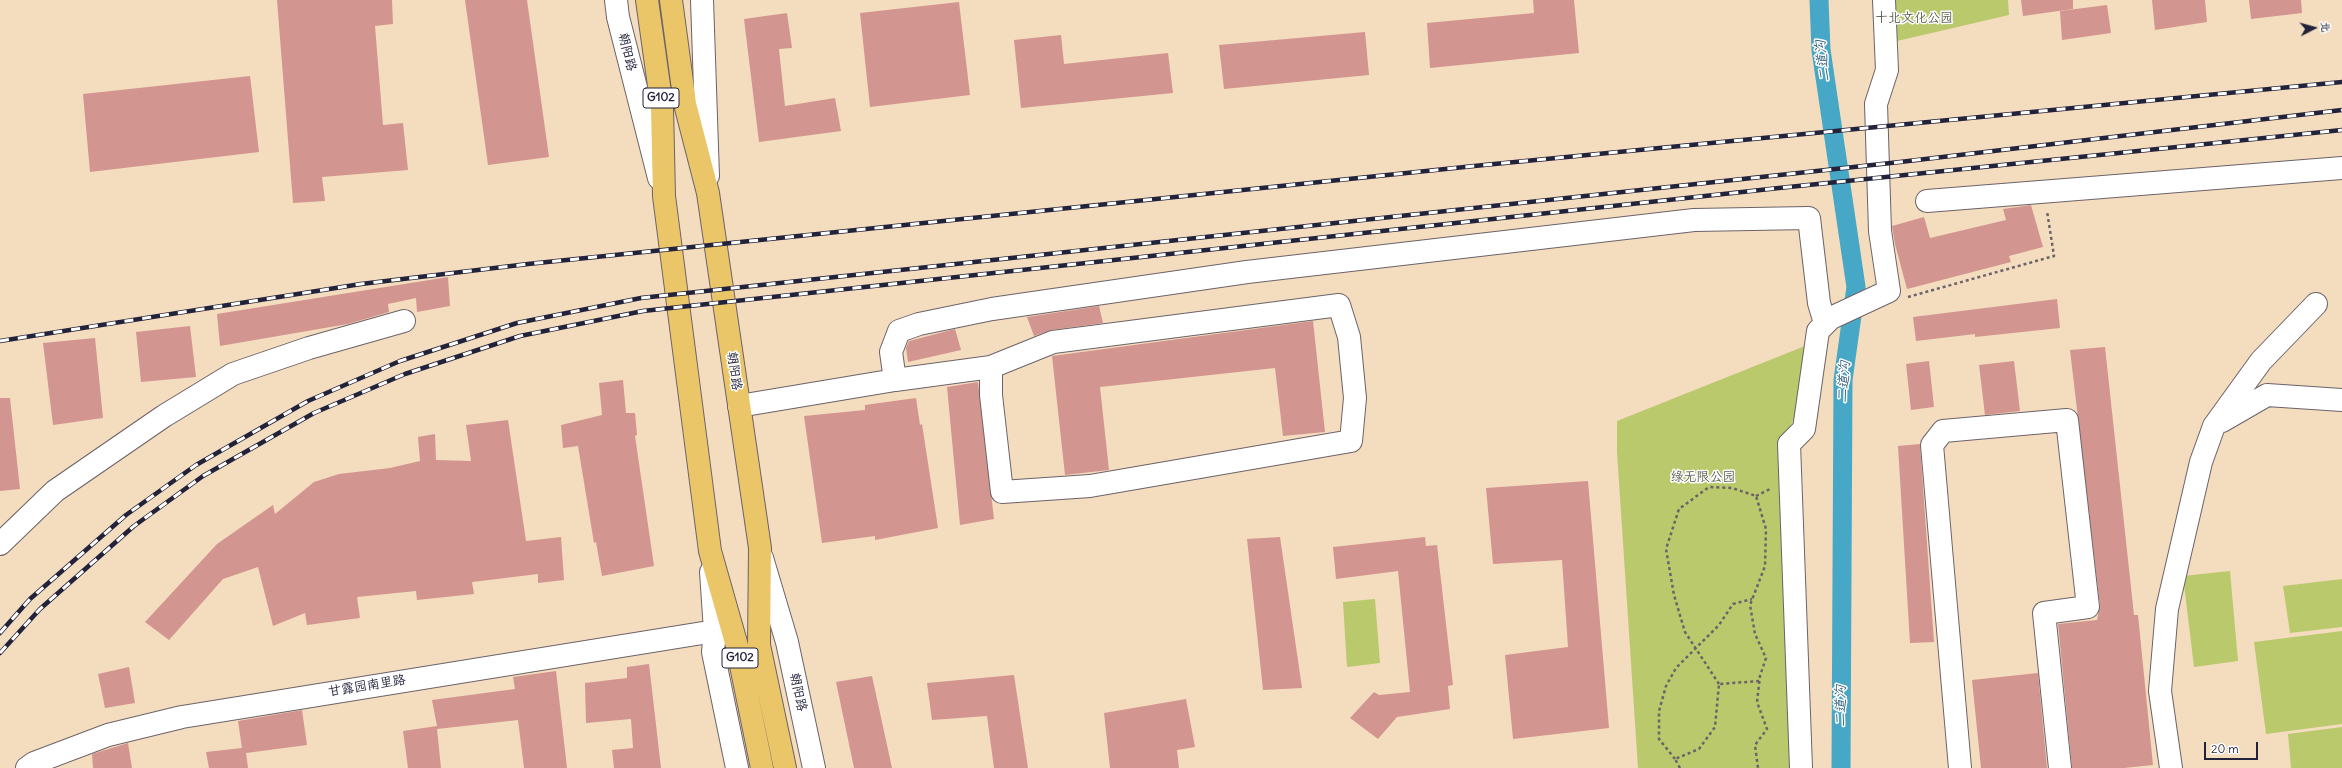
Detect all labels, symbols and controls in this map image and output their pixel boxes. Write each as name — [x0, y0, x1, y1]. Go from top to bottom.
north arrow — [2294, 8, 2334, 48]
park label: 十北文化公园 — [1875, 10, 1953, 26]
text: 北 — [2318, 21, 2333, 33]
street label: 朝阳路 — [615, 31, 639, 73]
water label: 二道沟 — [1812, 39, 1834, 83]
road number: G102 — [643, 88, 679, 108]
street label: 朝阳路 — [724, 351, 744, 391]
water label: 二道沟 — [1834, 360, 1854, 404]
park label: 绿无限公园 — [1671, 469, 1735, 485]
road number: G102 — [722, 648, 758, 668]
street label: 朝阳路 — [786, 671, 810, 713]
street label: 甘露园南里路 — [327, 672, 407, 700]
water label: 二道沟 — [1833, 685, 1849, 727]
scale bar — [2206, 734, 2260, 760]
text: 20 m — [2211, 741, 2239, 756]

